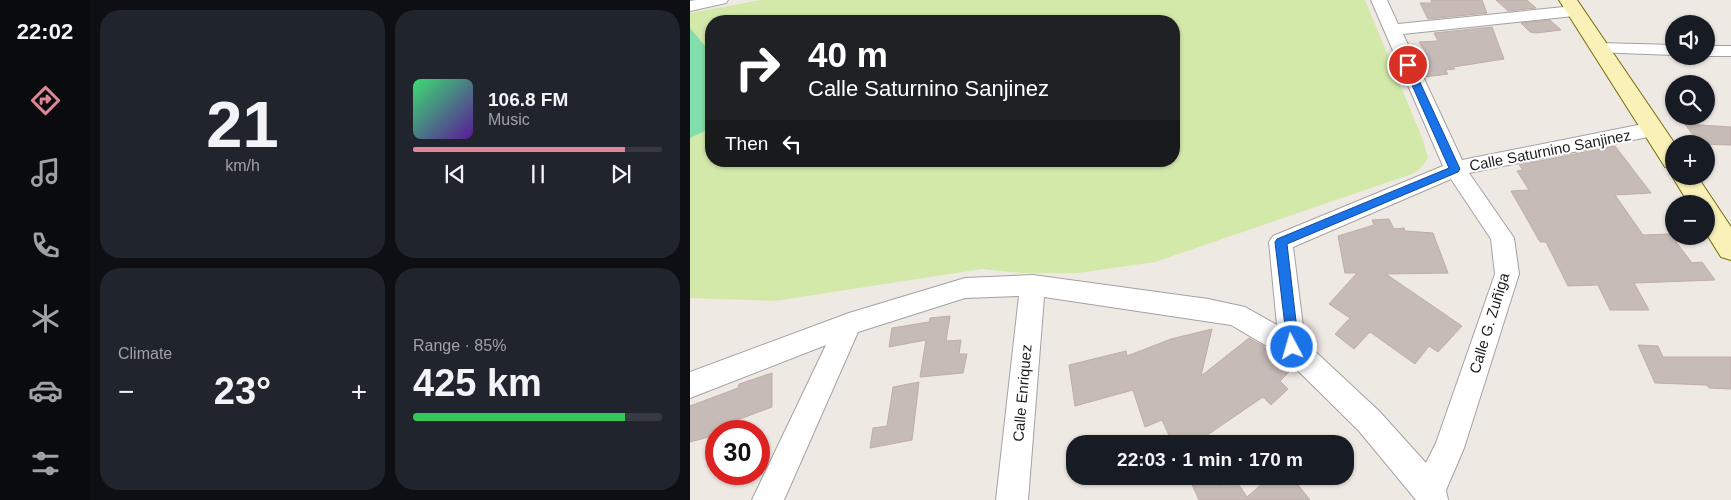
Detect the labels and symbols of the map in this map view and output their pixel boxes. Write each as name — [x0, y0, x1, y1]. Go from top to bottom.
pin — [1387, 44, 1429, 86]
street label: Calle Saturnino Sanjinez — [1468, 126, 1632, 174]
street label: Calle G. Zuñiga — [1466, 270, 1513, 375]
position arrow — [1265, 320, 1317, 372]
street label: Calle Enriquez — [1009, 344, 1035, 442]
speed limit sign: 30 — [705, 420, 770, 485]

